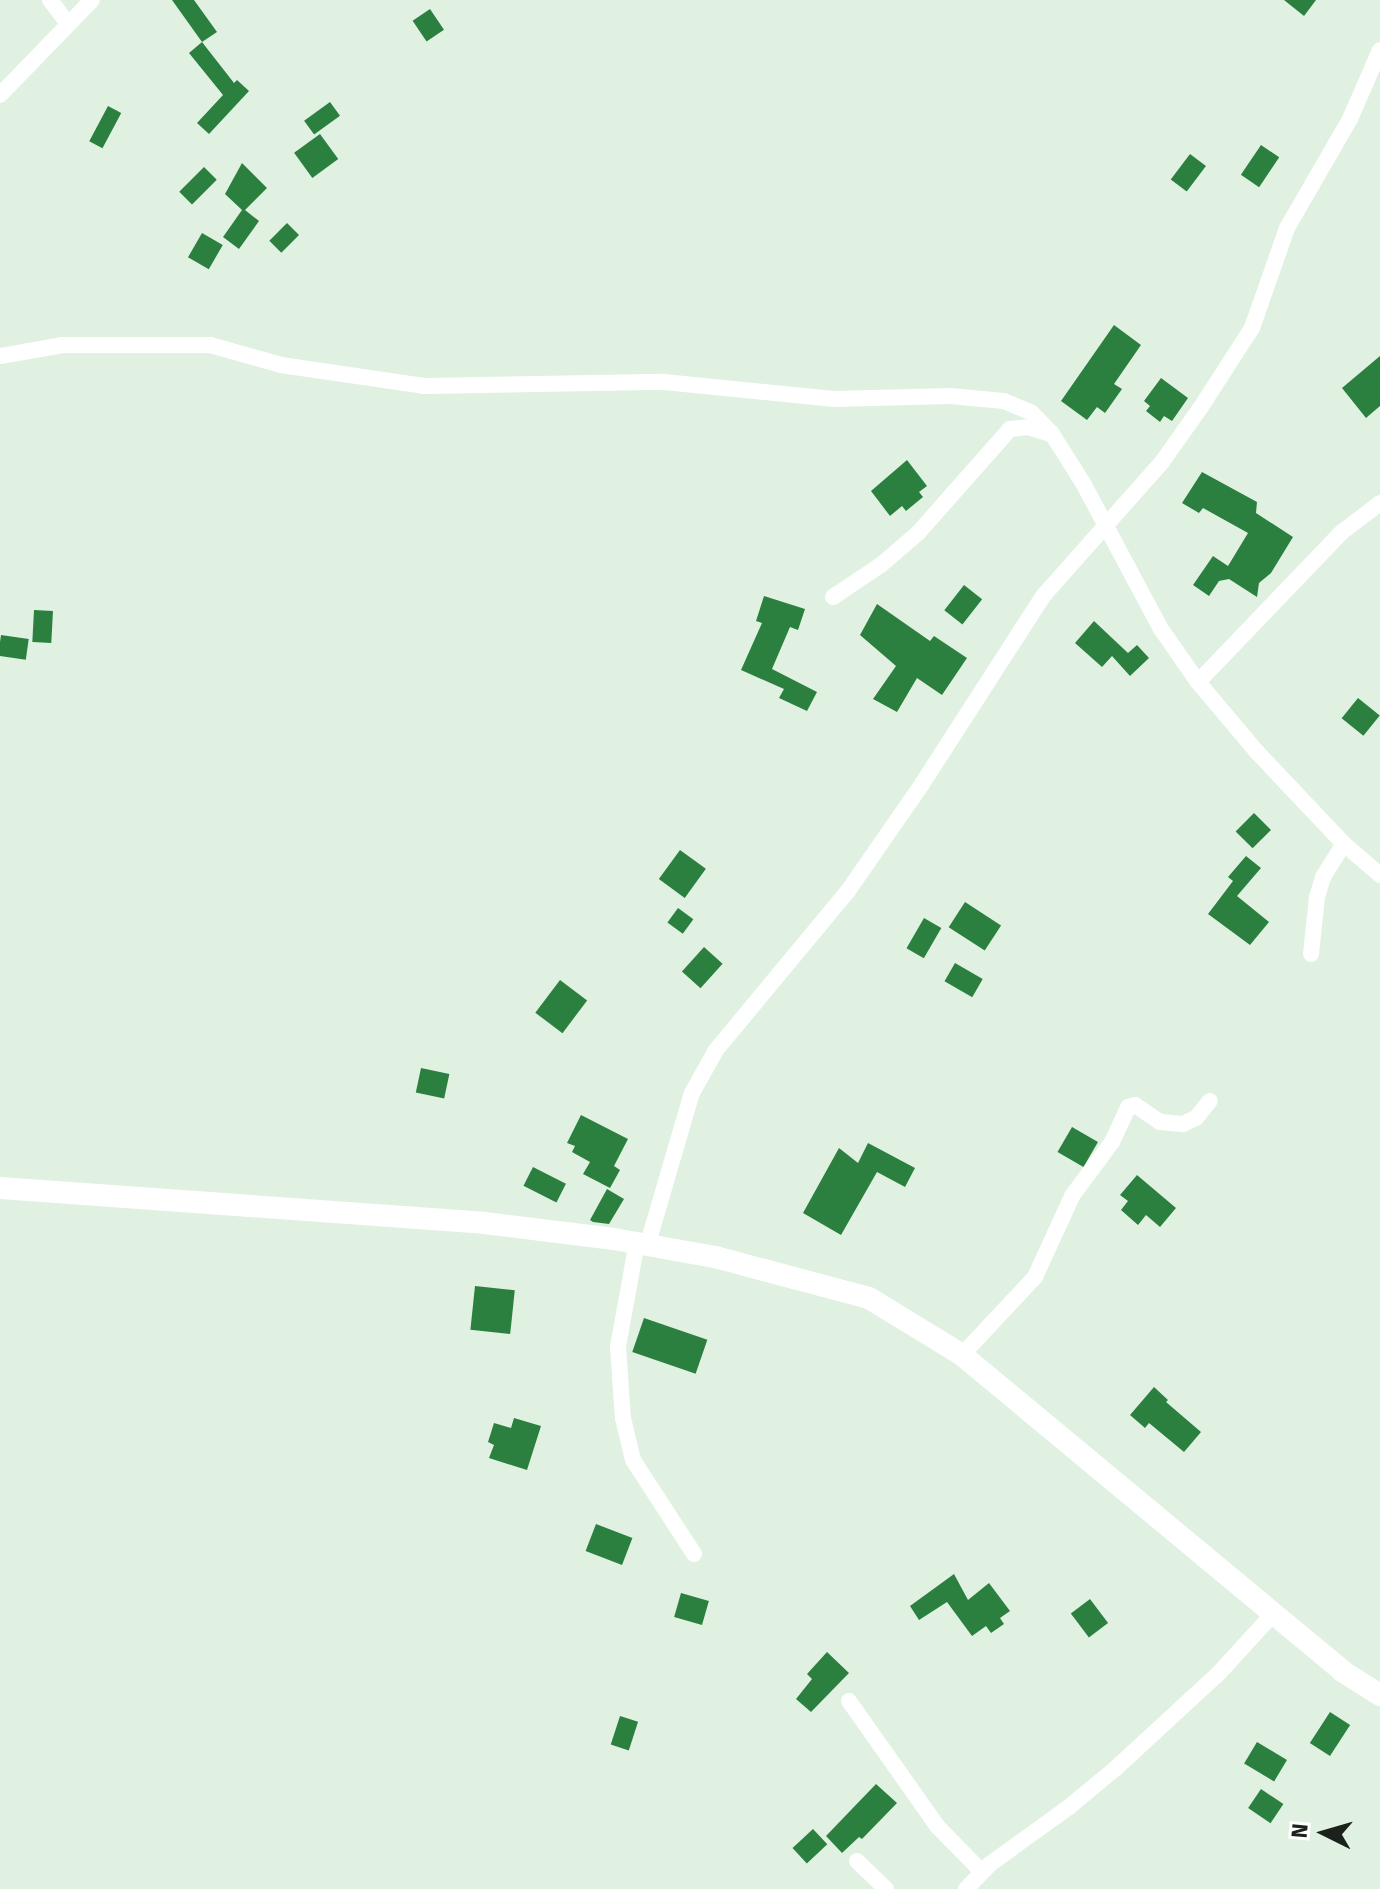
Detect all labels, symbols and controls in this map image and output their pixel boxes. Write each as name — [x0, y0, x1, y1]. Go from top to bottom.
north arrow — [1284, 1793, 1364, 1873]
text: N — [1286, 1822, 1314, 1839]

